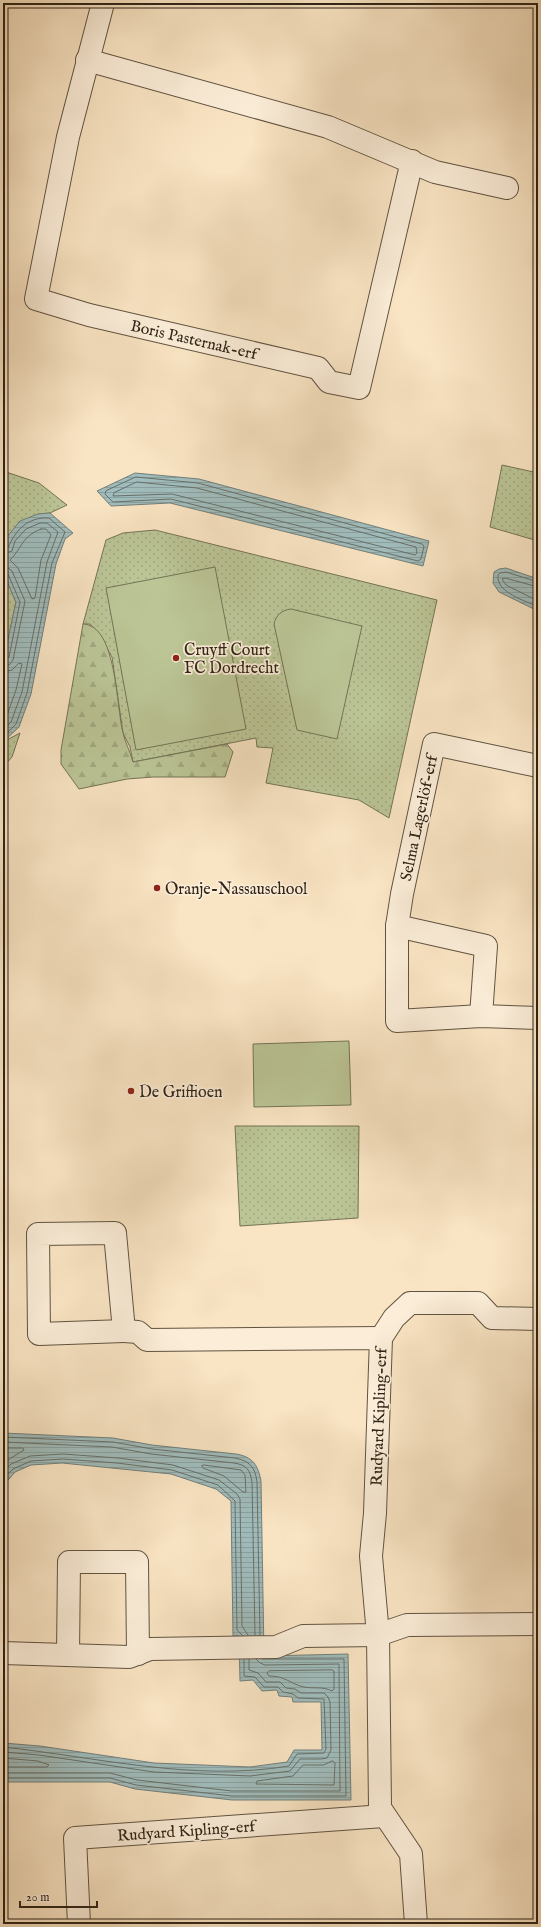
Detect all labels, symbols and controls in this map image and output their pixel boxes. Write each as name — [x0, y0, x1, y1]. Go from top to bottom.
street label: Boris Pasternak-erf — [128, 317, 262, 366]
place label: Cruyff Court FC Dordrecht — [184, 641, 279, 679]
marker: Cruyff Court FC Dordrecht — [171, 653, 181, 663]
street label: Selma Lagerlöf-erf — [397, 751, 444, 883]
place label: Oranje-Nassauschool — [165, 880, 308, 900]
marker: Oranje-Nassauschool — [152, 883, 162, 893]
place label: De Griffioen — [139, 1083, 223, 1103]
marker: De Griffioen — [126, 1086, 136, 1096]
street label: Rudyard Kipling-erf — [368, 1345, 393, 1486]
street label: Rudyard Kipling-erf — [117, 1817, 259, 1847]
scale bar — [20, 1883, 97, 1909]
text: 20 m — [26, 1890, 49, 1905]

